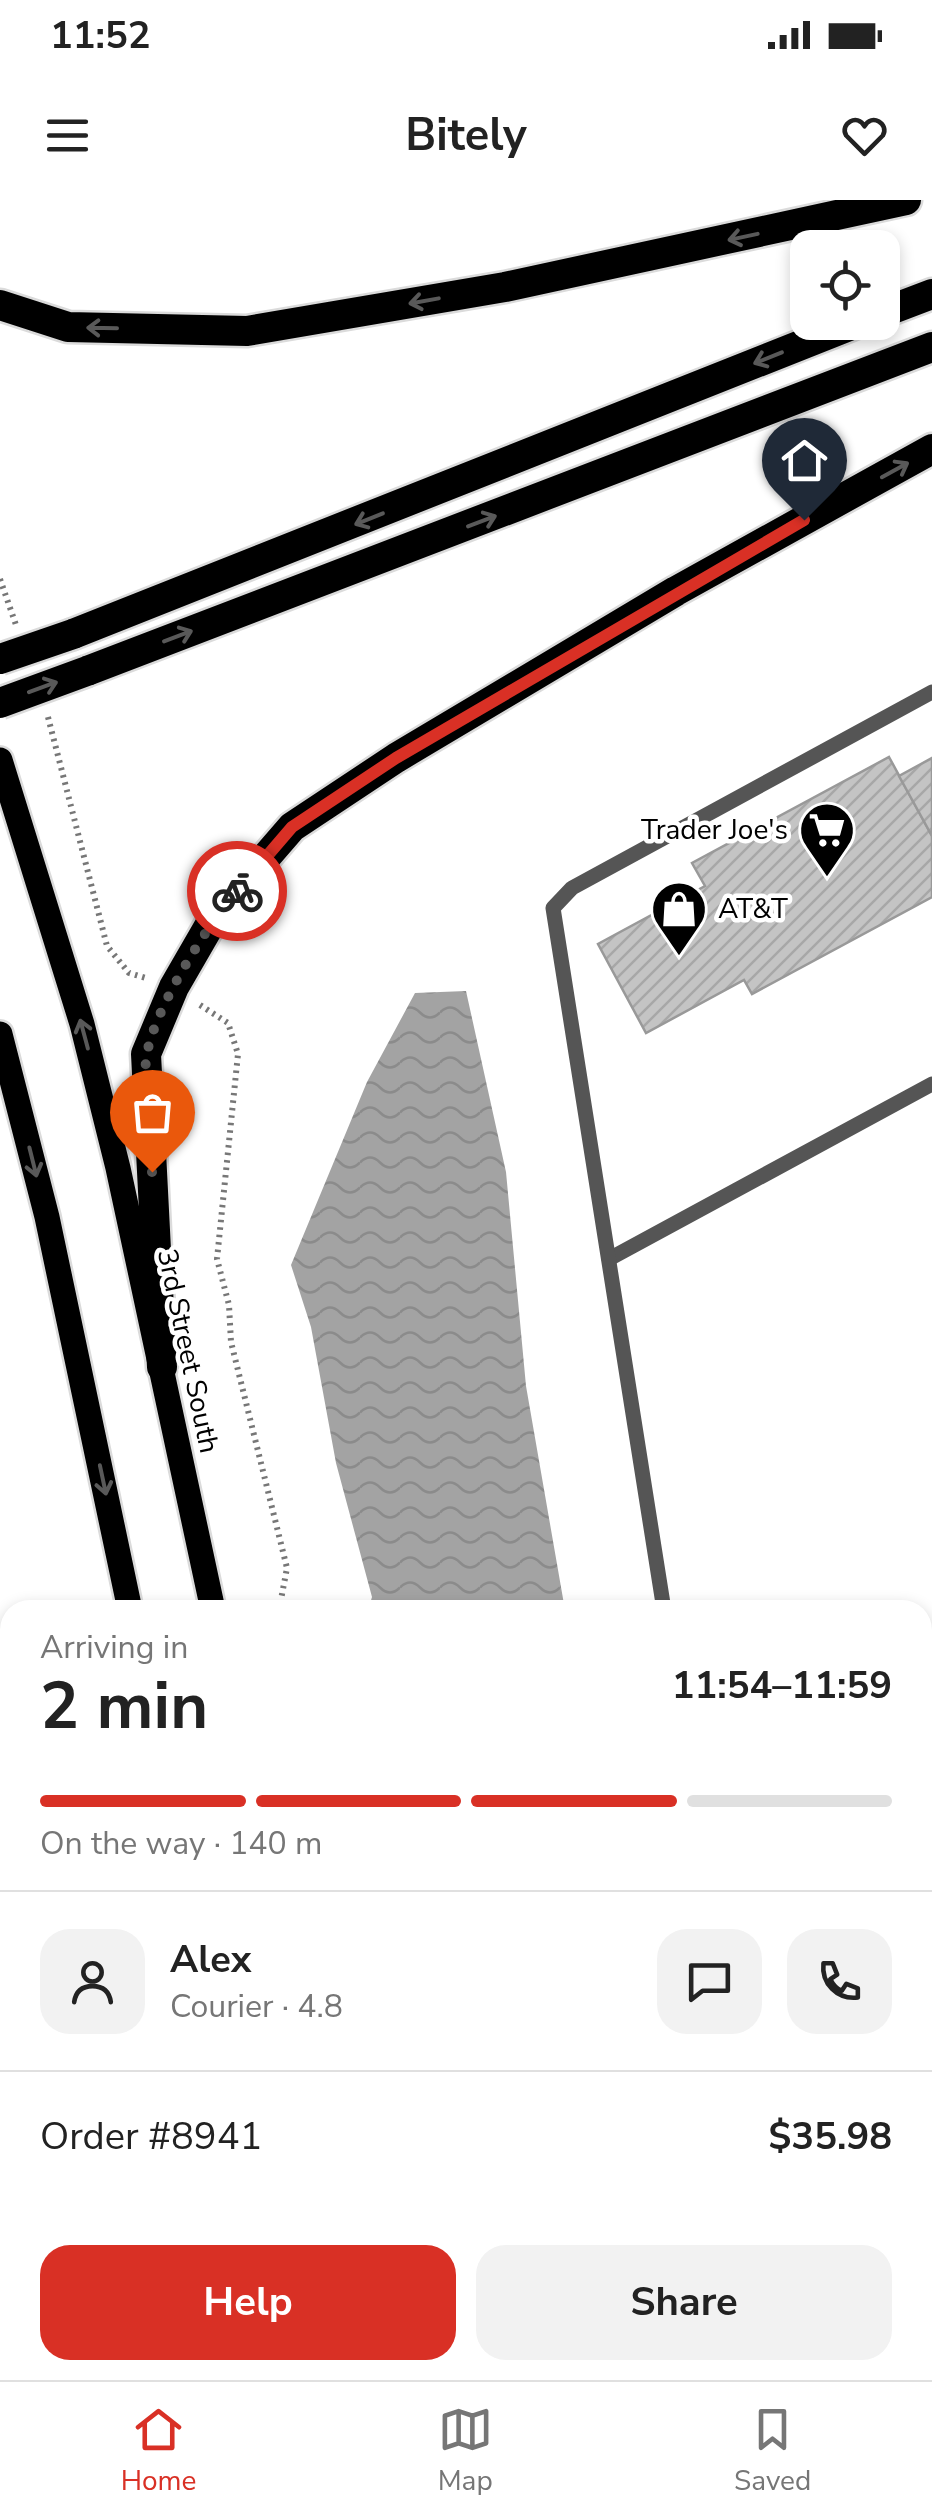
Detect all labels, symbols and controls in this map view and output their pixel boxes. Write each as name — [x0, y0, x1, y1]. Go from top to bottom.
text: 11:52 — [50, 10, 151, 61]
text: Bitely — [405, 105, 527, 166]
icon: menu — [40, 108, 95, 163]
icon: heart — [837, 108, 892, 163]
one-way arrow — [728, 229, 760, 248]
map controls — [790, 230, 900, 340]
button: locate — [790, 230, 900, 340]
one-way arrow — [408, 292, 441, 311]
one-way arrow — [86, 318, 118, 337]
one-way arrow — [753, 351, 784, 369]
pin — [762, 418, 847, 521]
icon: home — [777, 433, 832, 488]
one-way arrow — [880, 459, 910, 479]
one-way arrow — [354, 511, 385, 529]
one-way arrow — [466, 511, 497, 529]
one-way arrow — [162, 626, 193, 644]
one-way arrow — [27, 677, 58, 695]
supermarket icon: Trader Joe's — [797, 800, 857, 879]
place label: Trader Joe's — [641, 811, 788, 849]
courier — [187, 841, 287, 941]
icon: bike — [210, 864, 265, 919]
shop icon: AT&T — [649, 879, 709, 958]
place label: AT&T — [718, 890, 788, 928]
one-way arrow — [73, 1019, 92, 1050]
pin — [110, 1070, 195, 1173]
icon: bag — [125, 1085, 180, 1140]
one-way arrow — [25, 1146, 43, 1178]
street label: 3rd Street South — [148, 1245, 228, 1457]
one-way arrow — [95, 1463, 114, 1495]
text: Arriving in — [40, 1626, 188, 1669]
text: 11:54–11:59 — [672, 1660, 892, 1711]
text: 2 min — [40, 1662, 208, 1751]
text: On the way · 140 m — [40, 1822, 322, 1865]
button: person — [40, 1929, 145, 2034]
button: chat — [657, 1929, 762, 2034]
button: phone — [787, 1929, 892, 2034]
text: Alex — [170, 1934, 251, 1985]
text: Courier · 4.8 — [170, 1985, 343, 2028]
text: Order #8941 — [40, 2111, 262, 2162]
text: $35.98 — [769, 2111, 892, 2162]
button: Help — [40, 2245, 456, 2360]
button: Share — [476, 2245, 892, 2360]
tab: Home — [121, 2402, 196, 2500]
tab: Map — [438, 2402, 493, 2500]
tab: Saved — [734, 2402, 811, 2500]

